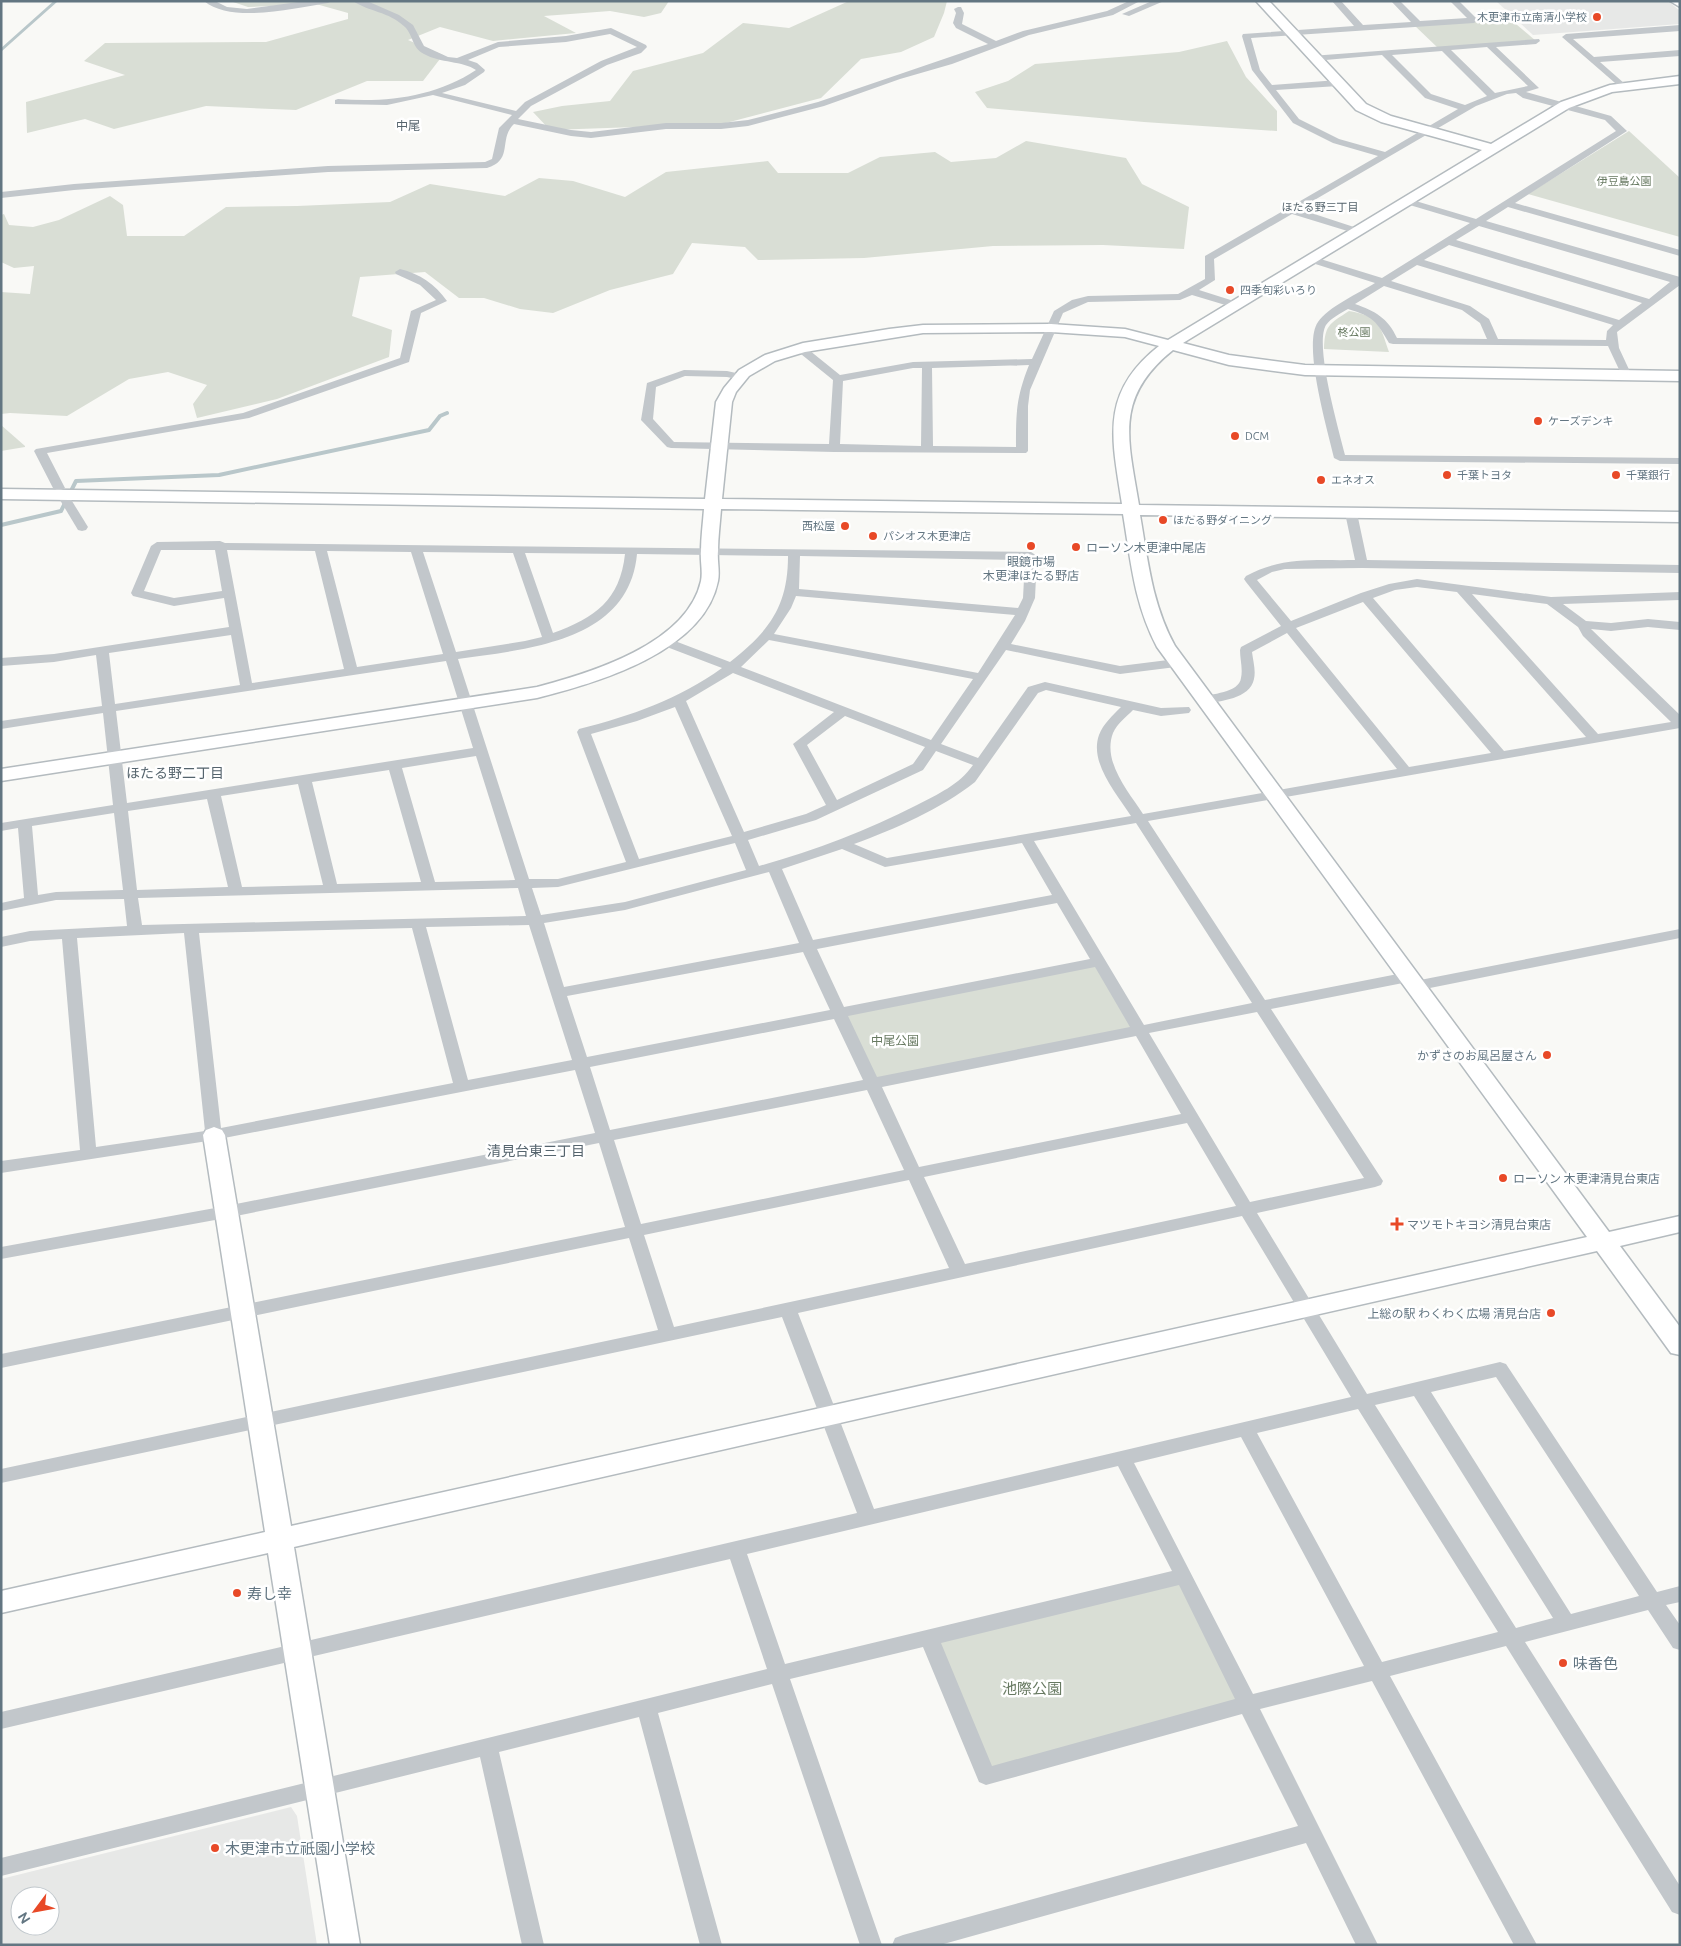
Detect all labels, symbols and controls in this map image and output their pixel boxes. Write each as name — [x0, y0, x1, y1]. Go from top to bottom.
place label: 木更津市立南清小学校 — [1477, 11, 1587, 23]
marker: 木更津市立南清小学校 — [1591, 11, 1603, 23]
district label: 中尾 — [396, 119, 420, 132]
park label: 伊豆島公園 — [1597, 175, 1652, 187]
district label: ほたる野三丁目 — [1282, 201, 1359, 213]
marker: 四季旬彩いろり — [1224, 284, 1236, 296]
place label: 四季旬彩いろり — [1240, 284, 1317, 296]
park label: 柊公園 — [1338, 326, 1371, 338]
marker: ケーズデンキ — [1532, 415, 1544, 427]
place label: ケーズデンキ — [1548, 415, 1613, 427]
marker: DCM — [1229, 430, 1241, 442]
place label: DCM — [1245, 430, 1269, 442]
marker: 千葉トヨタ — [1441, 469, 1453, 481]
place label: 千葉トヨタ — [1457, 469, 1512, 481]
marker: 千葉銀行 — [1610, 469, 1622, 481]
place label: 千葉銀行 — [1626, 469, 1670, 481]
marker: エネオス — [1315, 474, 1327, 486]
place label: エネオス — [1331, 474, 1375, 486]
marker: ほたる野ダイニング — [1157, 514, 1169, 526]
place label: ほたる野ダイニング — [1173, 514, 1272, 526]
place label: 西松屋 — [802, 520, 835, 532]
marker: 西松屋 — [839, 520, 851, 532]
marker: パシオス木更津店 — [867, 530, 879, 542]
place label: パシオス木更津店 — [883, 530, 971, 542]
marker: 眼鏡市場 木更津ほたる野店 — [1025, 540, 1037, 552]
marker: ローソン木更津中尾店 — [1070, 541, 1082, 553]
place label: ローソン木更津中尾店 — [1086, 541, 1206, 554]
place label: 眼鏡市場 木更津ほたる野店 — [983, 555, 1079, 582]
district label: ほたる野二丁目 — [126, 765, 224, 781]
park label: 中尾公園 — [871, 1034, 919, 1047]
place label: かずさのお風呂屋さん — [1417, 1049, 1537, 1062]
marker: かずさのお風呂屋さん — [1541, 1049, 1553, 1061]
district label: 清見台東三丁目 — [487, 1143, 585, 1159]
marker: ローソン 木更津清見台東店 — [1497, 1172, 1509, 1184]
place label: ローソン 木更津清見台東店 — [1513, 1172, 1660, 1185]
marker: マツモトキヨシ清見台東店 — [1391, 1218, 1403, 1230]
place label: マツモトキヨシ清見台東店 — [1407, 1218, 1551, 1231]
place label: 上総の駅 わくわく広場 清見台店 — [1368, 1307, 1541, 1320]
marker: 上総の駅 わくわく広場 清見台店 — [1545, 1307, 1557, 1319]
place label: 寿し幸 — [247, 1585, 292, 1602]
marker: 寿し幸 — [231, 1587, 243, 1599]
place label: 味香色 — [1573, 1655, 1618, 1672]
marker: 味香色 — [1557, 1657, 1569, 1669]
park label: 池際公園 — [1002, 1680, 1062, 1697]
place label: 木更津市立祇園小学校 — [225, 1840, 375, 1857]
marker: 木更津市立祇園小学校 — [209, 1842, 221, 1854]
north arrow — [10, 1886, 60, 1936]
text: N — [14, 1909, 34, 1927]

